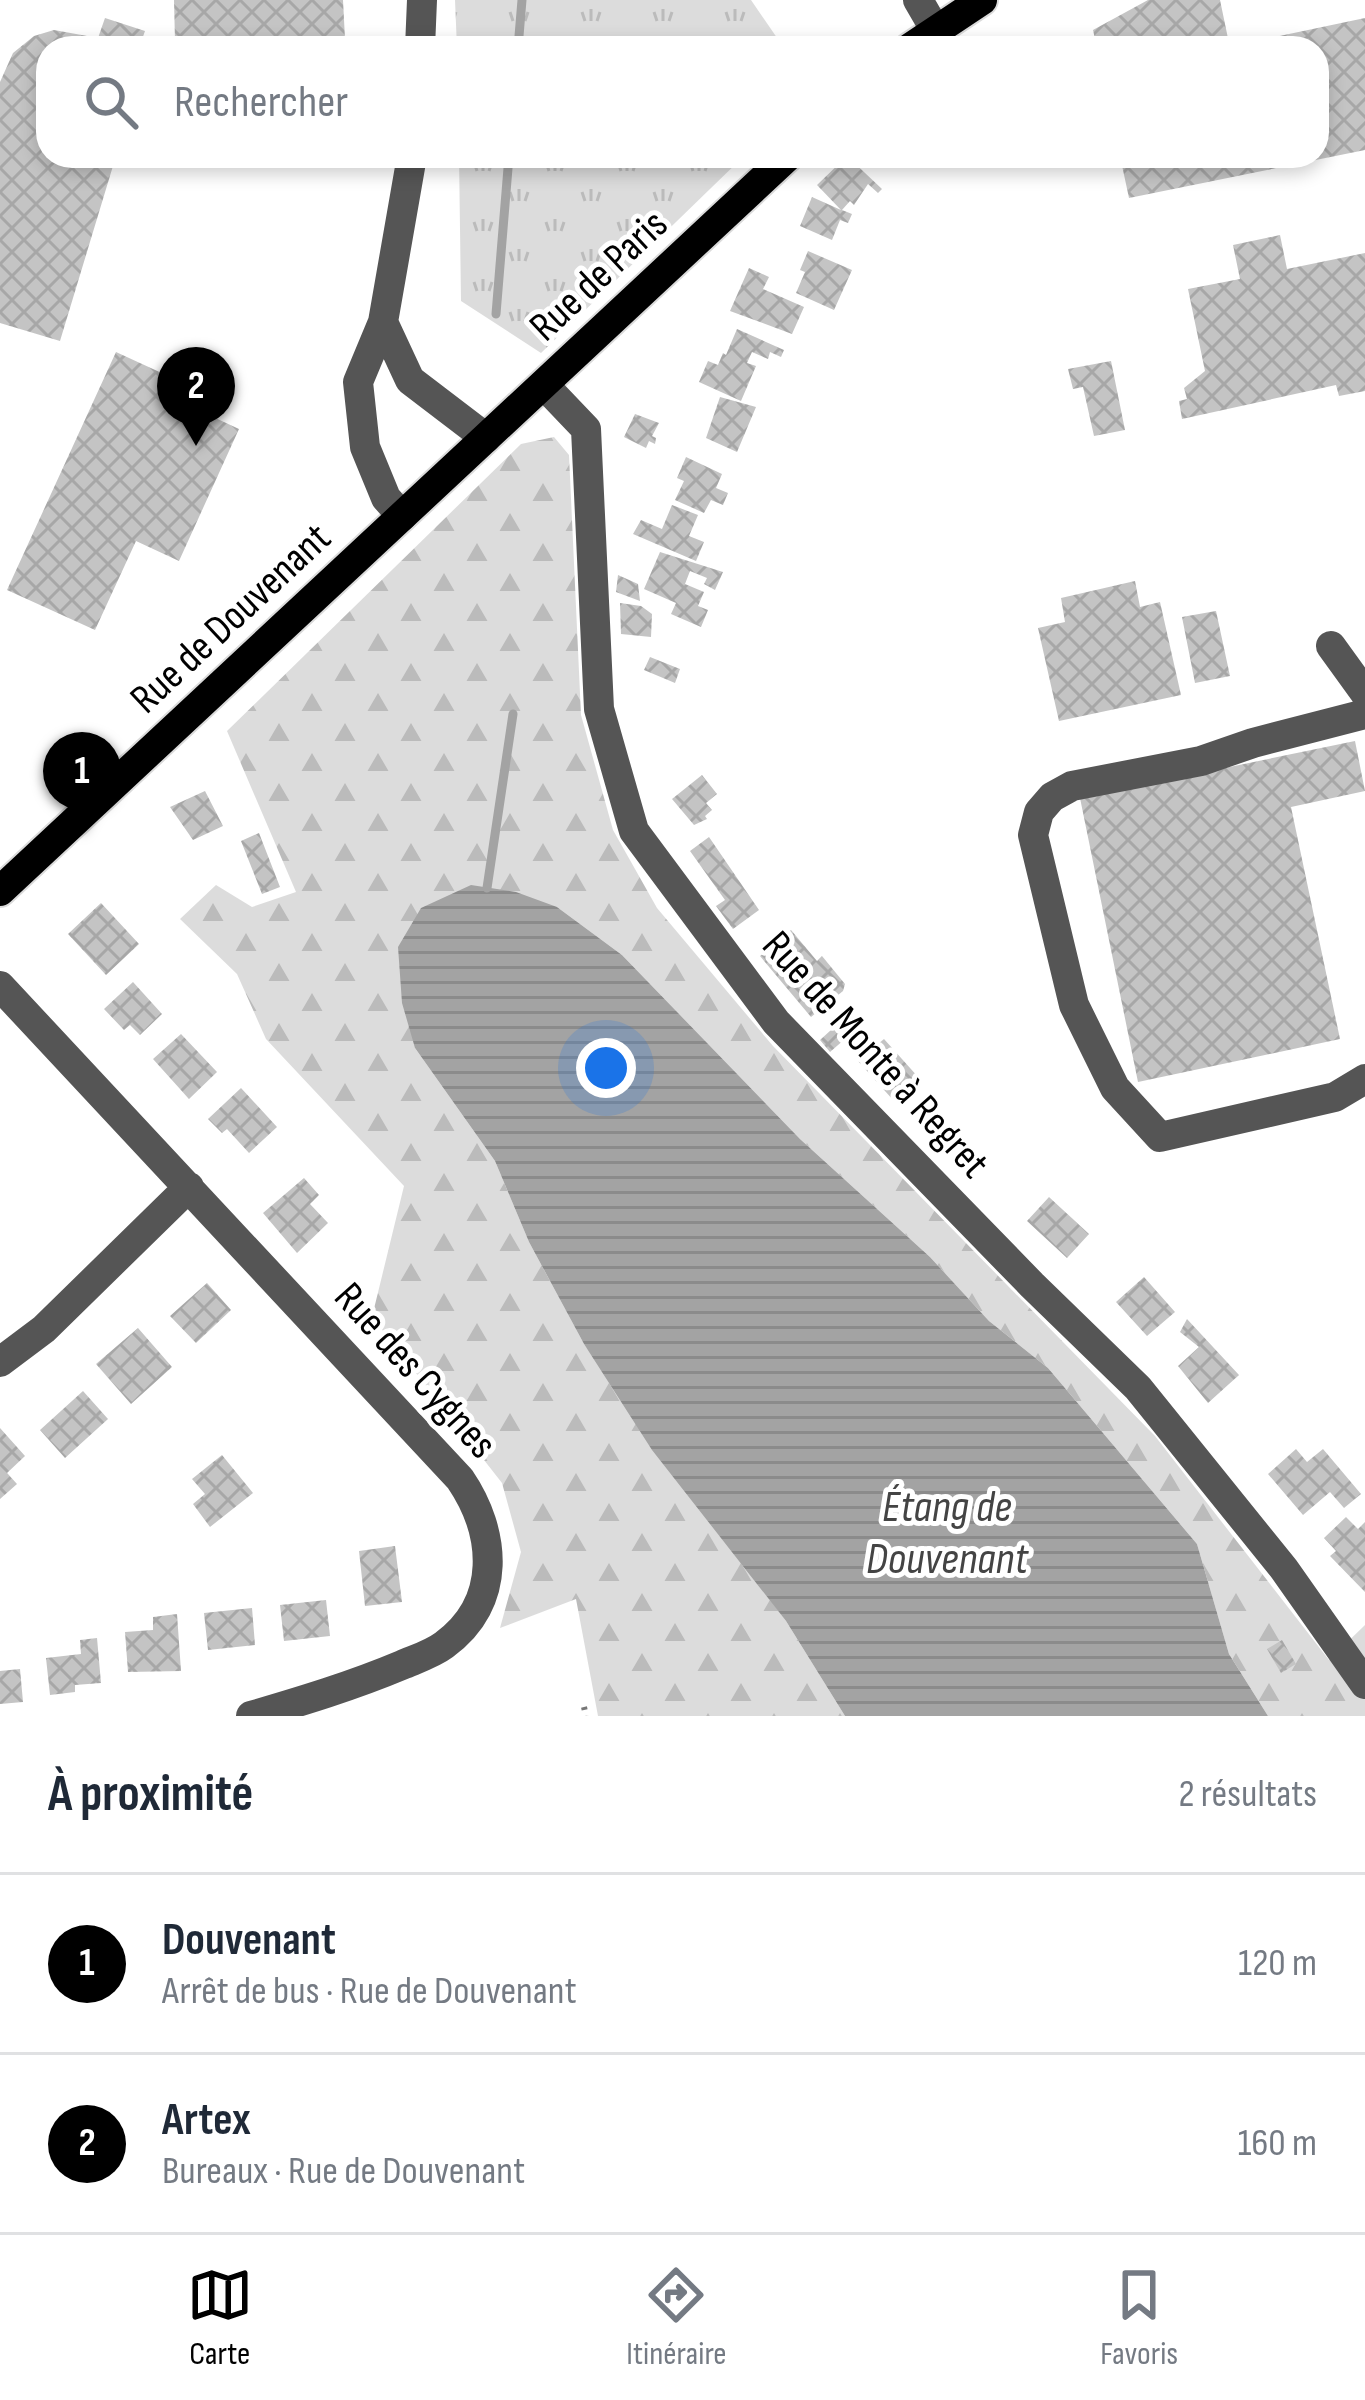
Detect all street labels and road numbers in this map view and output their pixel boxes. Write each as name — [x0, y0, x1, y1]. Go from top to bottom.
street label: Rue de Paris — [519, 199, 679, 353]
street label: Rue de Douvenant — [120, 513, 342, 725]
street label: Rue de Monte à Regret — [751, 921, 999, 1189]
street label: Rue des Cygnes — [323, 1273, 507, 1469]

